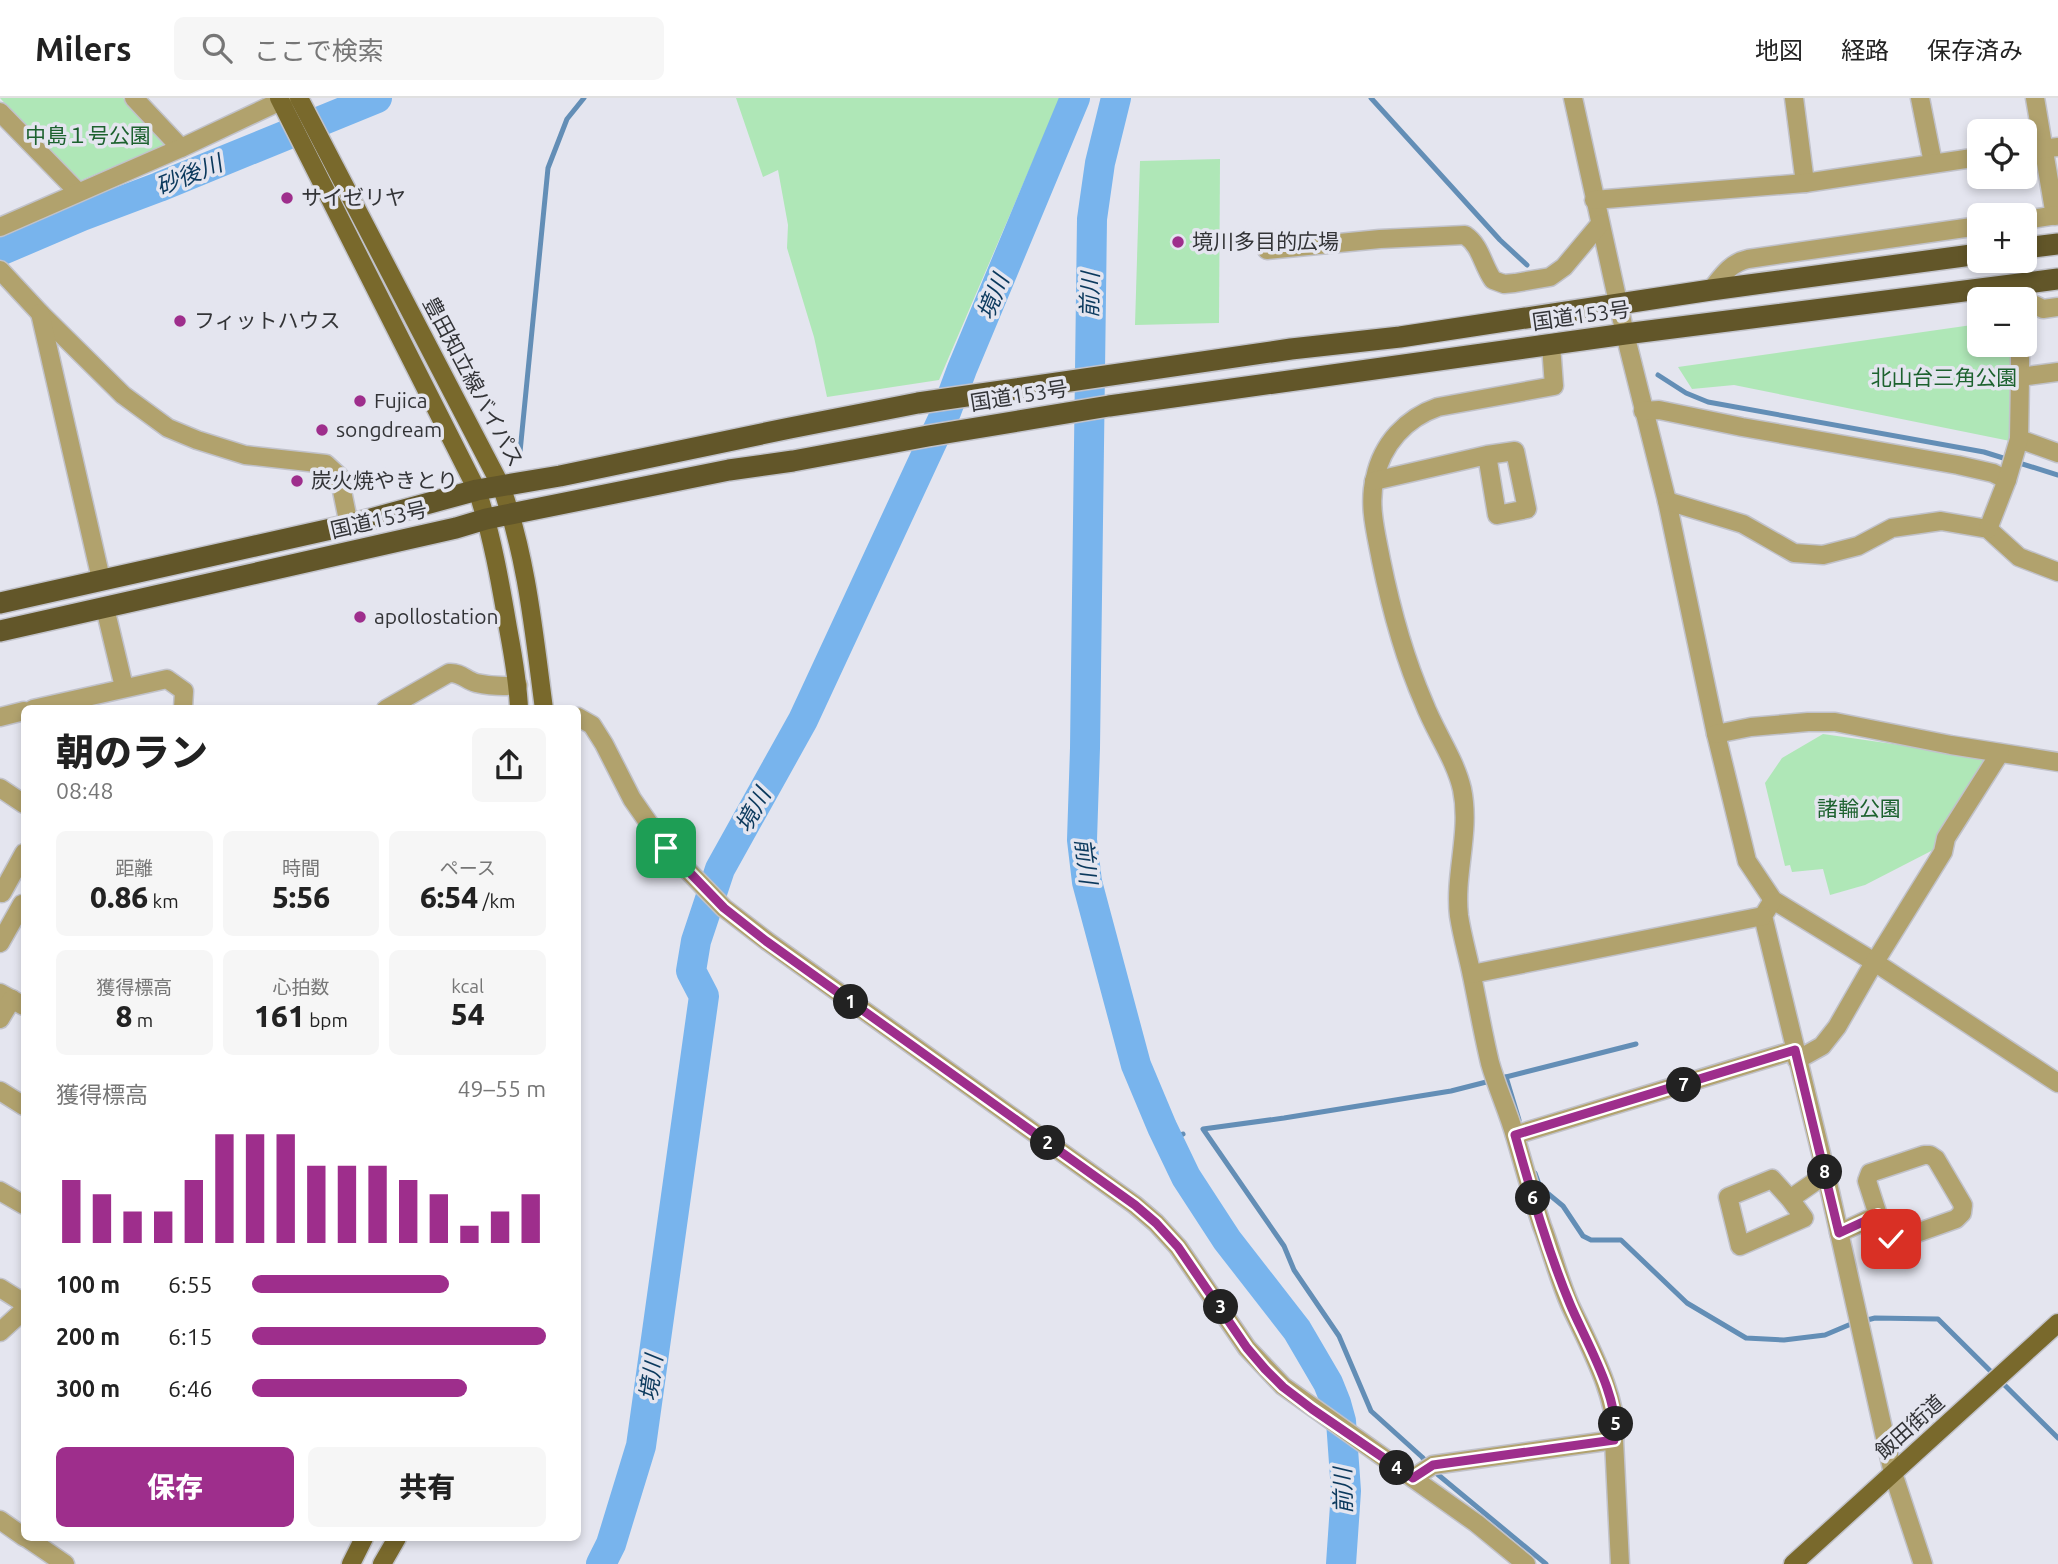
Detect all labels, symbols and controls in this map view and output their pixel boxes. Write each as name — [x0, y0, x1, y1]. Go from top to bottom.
search box — [174, 17, 664, 80]
icon: search — [198, 29, 236, 67]
text: Milers — [35, 30, 132, 67]
text: ここで検索 — [254, 36, 384, 65]
text: 地図 — [1755, 37, 1803, 64]
text: 経路 — [1841, 37, 1889, 64]
text: 保存済み — [1927, 37, 2023, 64]
map controls — [1967, 119, 2037, 357]
button: locate — [1967, 119, 2037, 189]
park label: 中島１号公園 — [25, 123, 151, 147]
water label: 砂後川 — [152, 149, 228, 199]
place label: サイゼリヤ — [301, 185, 406, 209]
marker: サイゼリヤ — [279, 190, 295, 206]
button: + — [1967, 203, 2037, 273]
place label: 境川多目的広場 — [1192, 229, 1339, 253]
marker: 境川多目的広場 — [1170, 234, 1186, 250]
water label: 境川 — [972, 268, 1014, 323]
water label: 前川 — [1077, 269, 1102, 318]
button: − — [1967, 287, 2037, 357]
street label: 豊田知立線バイパス — [419, 293, 529, 470]
street label: 国道153号 — [1530, 296, 1631, 334]
place label: フィットハウス — [194, 308, 341, 332]
marker: フィットハウス — [172, 313, 188, 329]
park label: 北山台三角公園 — [1871, 365, 2018, 389]
street label: 国道153号 — [968, 375, 1069, 415]
place label: Fujica — [374, 388, 427, 412]
marker: Fujica — [352, 393, 368, 409]
place label: songdream — [336, 417, 442, 441]
marker: songdream — [314, 422, 330, 438]
place label: 炭火焼やきとり — [311, 468, 458, 492]
marker: 炭火焼やきとり — [289, 473, 305, 489]
street label: 国道153号 — [328, 496, 429, 542]
place label: apollostation — [374, 604, 498, 628]
marker: apollostation — [352, 609, 368, 625]
button: share — [472, 728, 546, 802]
text: 朝のラン — [56, 731, 208, 773]
text: 08:48 — [56, 778, 114, 803]
water label: 境川 — [730, 781, 776, 836]
park label: 諸輪公園 — [1817, 796, 1901, 820]
pin — [636, 818, 696, 878]
icon: arrive — [647, 829, 685, 867]
water label: 前川 — [1071, 837, 1102, 888]
text: 距離 — [115, 857, 153, 879]
text: 時間 — [282, 857, 320, 879]
text: ペース — [440, 857, 496, 879]
text: 0.86 — [90, 880, 148, 914]
text: 5:56 — [272, 880, 330, 914]
text: 6:54 — [420, 880, 478, 914]
text: km — [148, 890, 179, 912]
text: /km — [478, 890, 515, 912]
text: kcal — [451, 975, 484, 997]
text: 獲得標高 — [96, 976, 172, 998]
text: 心拍数 — [272, 976, 330, 998]
pin: 1 — [834, 984, 868, 1020]
text: 1 — [845, 990, 856, 1012]
text: 54 — [451, 997, 485, 1031]
text: 8 — [115, 999, 132, 1033]
text: 161 — [254, 999, 305, 1033]
text: m — [132, 1009, 153, 1031]
text: bpm — [305, 1009, 348, 1031]
pin: 7 — [1666, 1068, 1702, 1102]
text: 7 — [1678, 1073, 1689, 1095]
text: 49–55 m — [458, 1076, 546, 1101]
text: 獲得標高 — [56, 1082, 148, 1107]
pin: 2 — [1030, 1126, 1066, 1160]
text: 2 — [1042, 1131, 1053, 1153]
pin: 8 — [1808, 1154, 1842, 1190]
text: 8 — [1819, 1160, 1830, 1182]
pin: 6 — [1516, 1180, 1550, 1216]
text: 6 — [1527, 1186, 1538, 1208]
pin — [1861, 1209, 1921, 1269]
icon: check — [1872, 1220, 1910, 1258]
text: 100 m — [56, 1272, 120, 1297]
text: 6:55 — [168, 1272, 213, 1297]
pin: 3 — [1204, 1290, 1238, 1324]
text: 3 — [1215, 1295, 1226, 1317]
text: 200 m — [56, 1324, 120, 1349]
text: 6:15 — [168, 1324, 213, 1349]
water label: 境川 — [635, 1350, 667, 1402]
text: 300 m — [56, 1376, 120, 1401]
text: 6:46 — [168, 1376, 213, 1401]
street label: 飯田街道 — [1870, 1389, 1949, 1463]
pin: 5 — [1598, 1406, 1634, 1442]
text: 5 — [1610, 1412, 1621, 1434]
button: 保存 — [56, 1447, 294, 1527]
button: 共有 — [308, 1447, 546, 1527]
pin: 4 — [1380, 1450, 1414, 1486]
text: 4 — [1391, 1456, 1402, 1478]
water label: 前川 — [1330, 1465, 1355, 1514]

